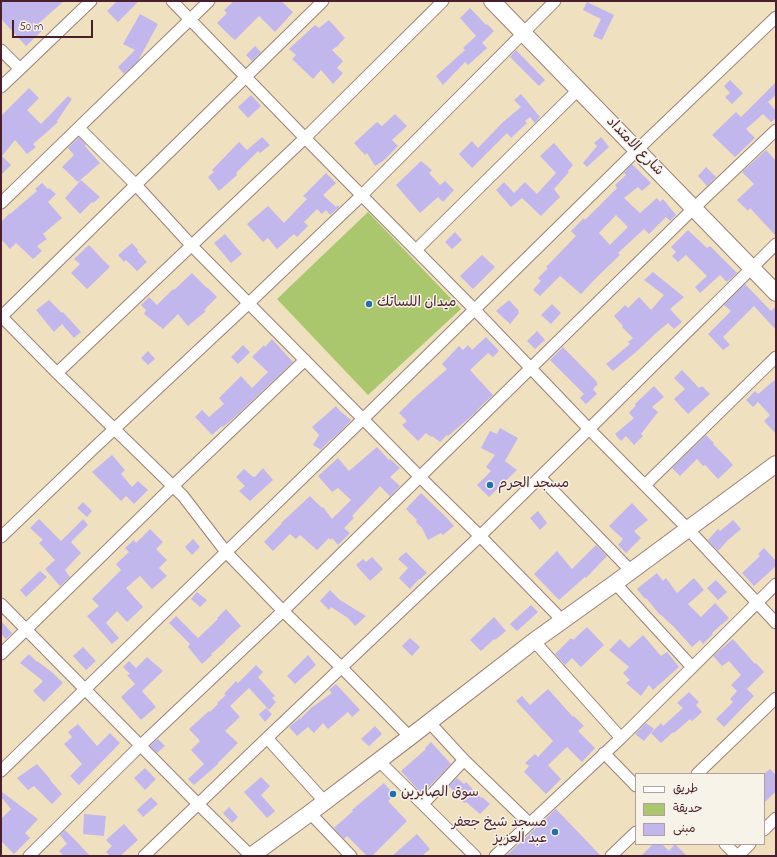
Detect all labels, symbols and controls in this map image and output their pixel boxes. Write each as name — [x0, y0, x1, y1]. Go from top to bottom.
scale bar — [14, 12, 95, 38]
text: 50 m — [19, 18, 43, 36]
street label: شارع الامتداد — [602, 114, 666, 180]
place label: ميدان اللساتك — [377, 296, 456, 312]
marker: ميدان اللساتك — [364, 299, 374, 309]
place label: مسجد الحرم — [498, 477, 569, 493]
marker: مسجد الحرم — [485, 480, 495, 490]
legend — [635, 773, 765, 845]
text: طريق — [673, 780, 698, 798]
place label: سوق الصابرين — [401, 786, 479, 802]
marker: سوق الصابرين — [388, 789, 398, 799]
text: حديقة — [673, 800, 702, 818]
place label: مسجد شيخ جعفر عبد العزيز — [452, 816, 547, 848]
text: مبنى — [673, 820, 696, 838]
marker: مسجد شيخ جعفر عبد العزيز — [550, 827, 560, 837]

